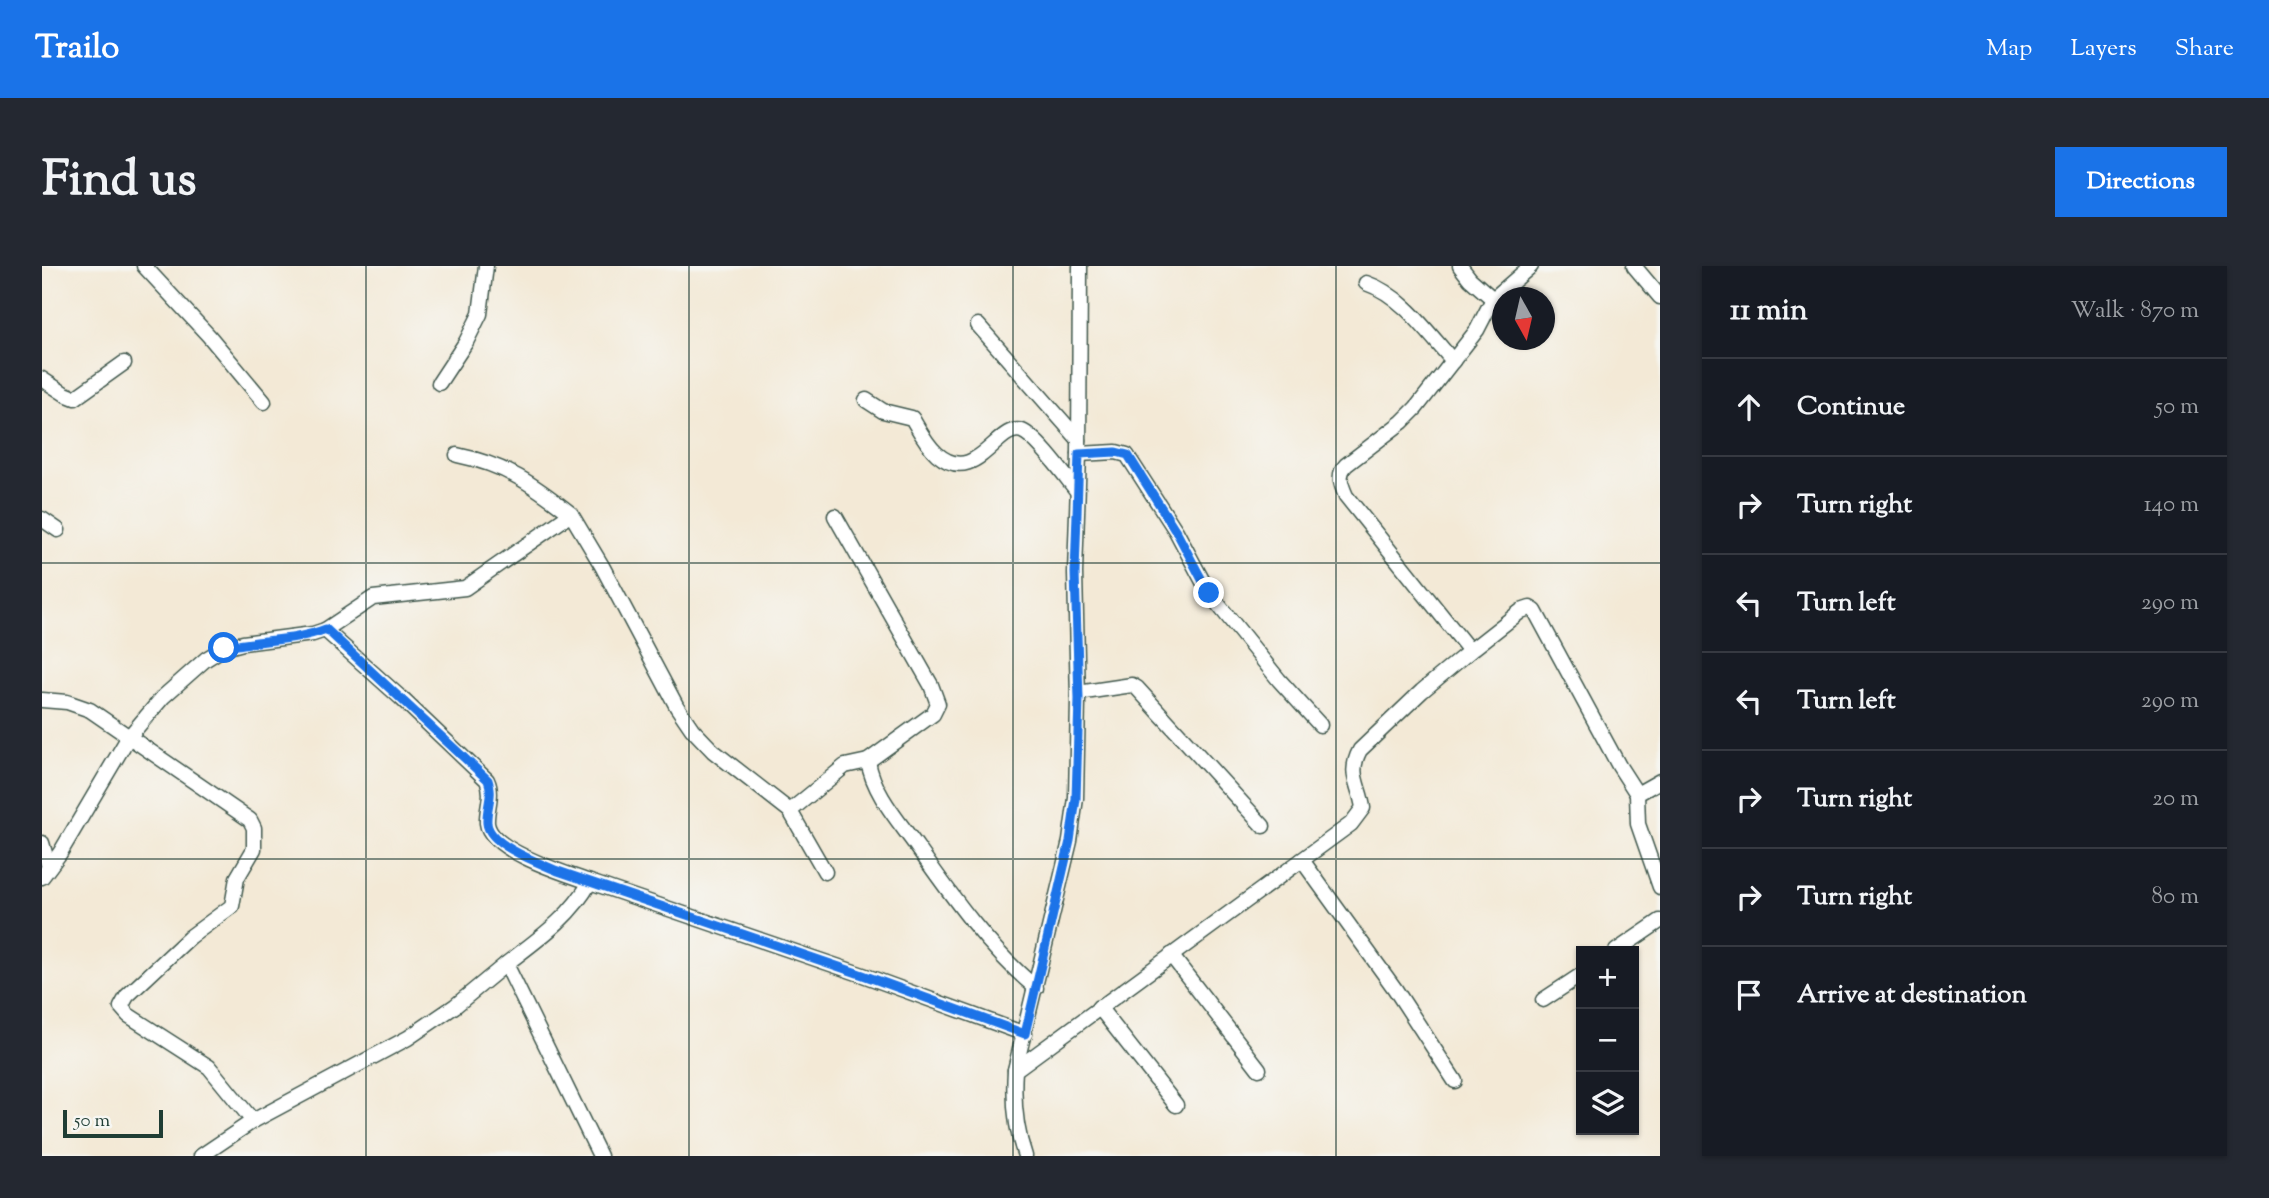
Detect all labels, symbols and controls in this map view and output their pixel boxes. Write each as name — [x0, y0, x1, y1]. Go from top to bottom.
text: Trailo — [35, 25, 119, 73]
text: Map — [1986, 32, 2032, 66]
text: Layers — [2070, 32, 2137, 66]
text: Share — [2175, 32, 2234, 66]
text: Find us — [42, 147, 196, 217]
button: Directions — [2055, 147, 2227, 217]
north arrow — [1492, 287, 1555, 350]
text: 11 min — [1730, 290, 1808, 333]
text: Walk · 870 m — [2071, 295, 2199, 328]
icon: ahead — [1730, 388, 1768, 426]
text: Continue — [1797, 389, 1905, 426]
text: 50 m — [2155, 391, 2199, 424]
icon: right — [1730, 486, 1768, 524]
text: Turn right — [1797, 487, 1912, 524]
text: 140 m — [2144, 489, 2199, 522]
route end — [1193, 577, 1224, 608]
icon: left — [1730, 584, 1768, 622]
text: Turn left — [1797, 585, 1896, 622]
text: 290 m — [2141, 587, 2199, 620]
route start — [208, 632, 239, 663]
icon: left — [1730, 682, 1768, 720]
text: Turn left — [1797, 683, 1896, 720]
text: 290 m — [2141, 685, 2199, 718]
icon: right — [1730, 780, 1768, 818]
text: Turn right — [1797, 781, 1912, 818]
text: 20 m — [2152, 783, 2199, 816]
icon: right — [1730, 878, 1768, 916]
text: Turn right — [1797, 879, 1912, 916]
text: 80 m — [2151, 881, 2199, 914]
map controls — [1576, 946, 1639, 1135]
button: + — [1576, 946, 1639, 1009]
icon: arrive — [1730, 976, 1768, 1014]
text: Arrive at destination — [1797, 977, 2027, 1014]
button: − — [1576, 1009, 1639, 1072]
button: layers — [1576, 1072, 1639, 1135]
scale bar — [63, 1107, 163, 1139]
text: 50 m — [74, 1108, 110, 1135]

